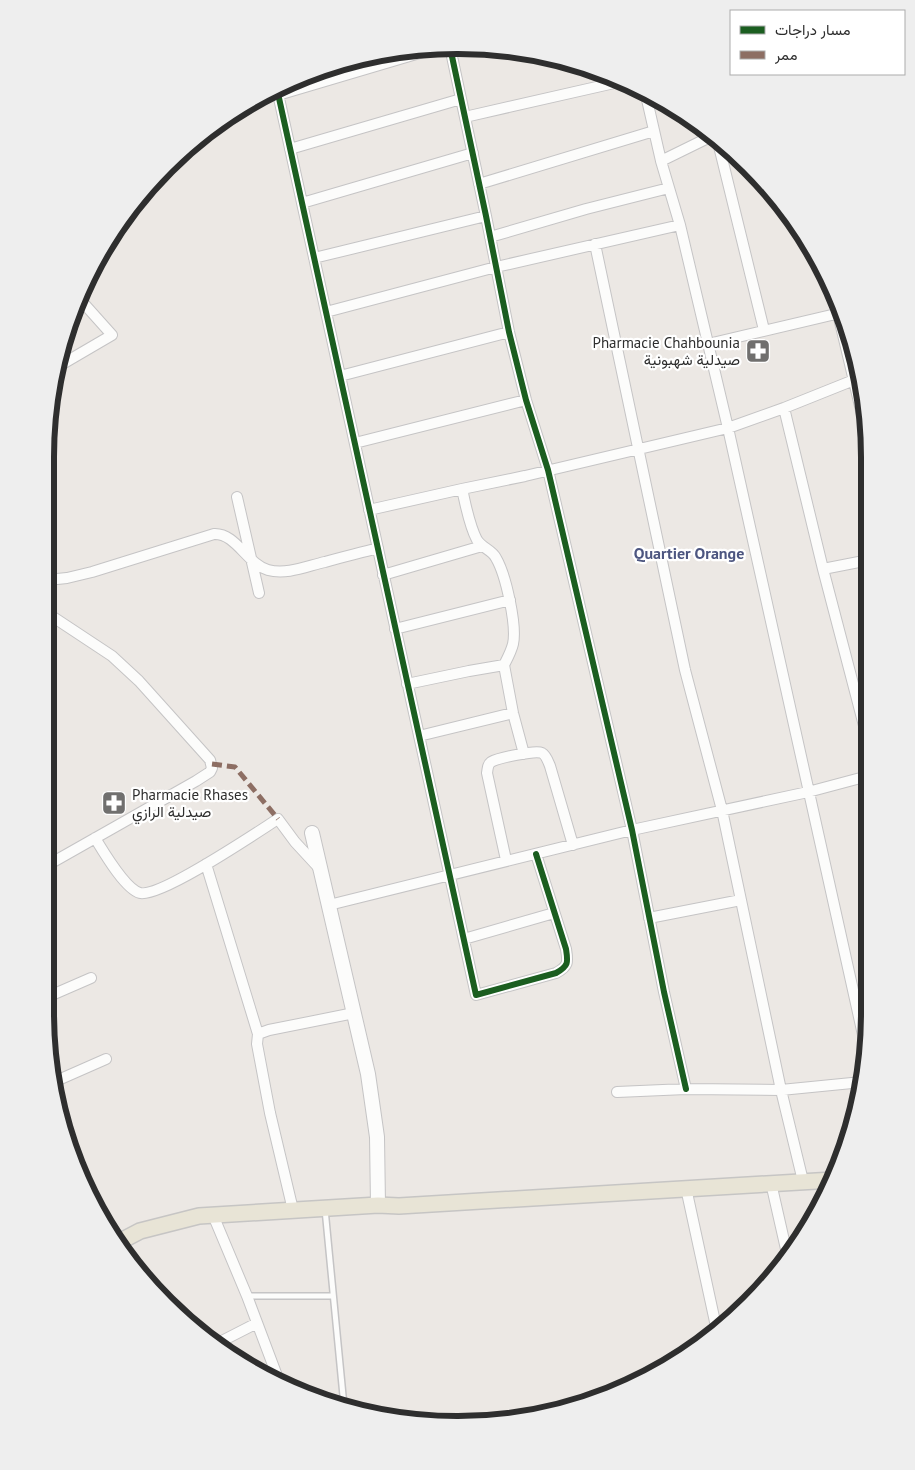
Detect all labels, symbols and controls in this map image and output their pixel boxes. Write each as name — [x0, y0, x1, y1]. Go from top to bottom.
legend — [730, 10, 905, 75]
text: مسار دراجات — [775, 20, 851, 39]
text: ممر — [774, 45, 797, 64]
place label: Pharmacie Chahbounia صيدلية شهبونية — [593, 333, 740, 369]
pharmacy icon: Pharmacie Chahbounia صيدلية شهبونية — [745, 338, 771, 364]
district label: Quartier Orange — [634, 543, 744, 563]
place label: Pharmacie Rhases صيدلية الرازي — [132, 785, 248, 825]
pharmacy icon: Pharmacie Rhases صيدلية الرازي — [101, 790, 127, 816]

